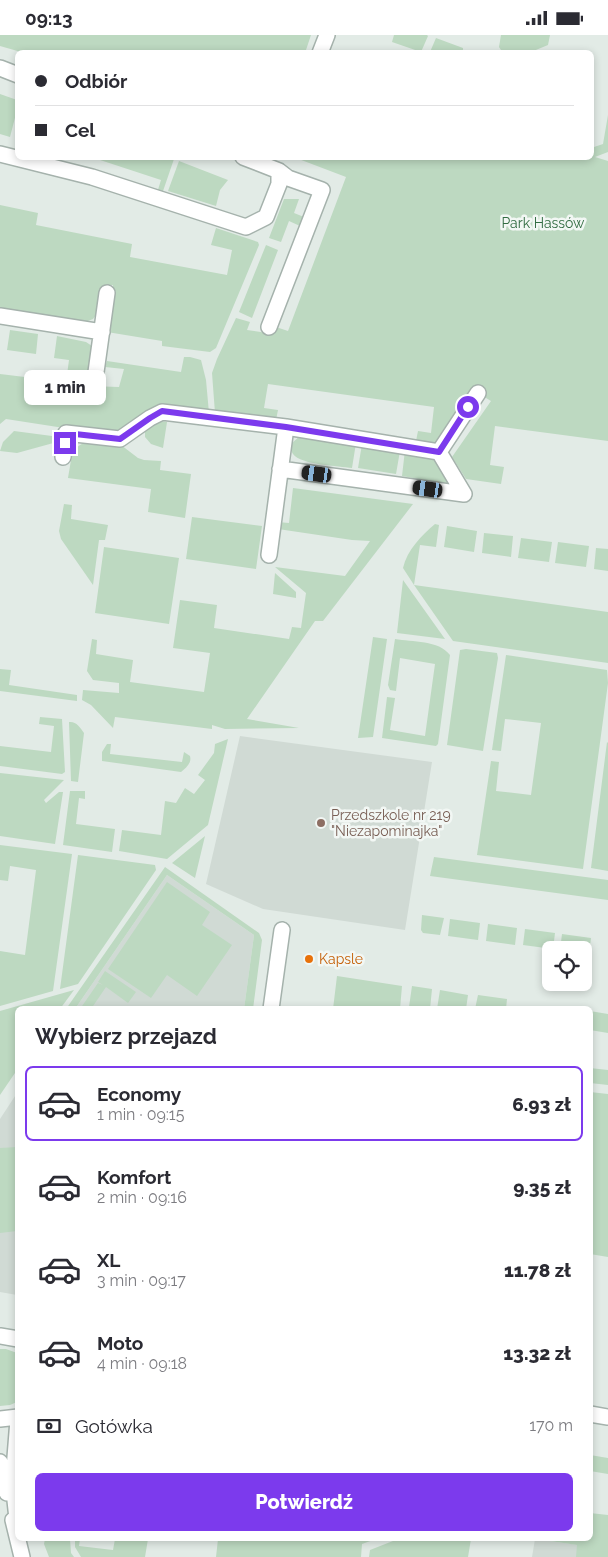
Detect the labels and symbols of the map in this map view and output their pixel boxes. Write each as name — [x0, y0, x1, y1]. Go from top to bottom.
park label: Park Hassów — [501, 215, 585, 231]
callout: 1 min — [24, 371, 106, 405]
route start — [457, 396, 479, 418]
route end — [54, 432, 76, 454]
car — [301, 464, 332, 484]
car — [412, 479, 443, 499]
place label: Przedszkole nr 219 "Niezapominajka" — [331, 807, 451, 839]
marker: Przedszkole nr 219 "Niezapominajka" — [315, 817, 327, 829]
place label: Kapsle — [319, 951, 363, 967]
marker: Kapsle — [303, 953, 315, 965]

